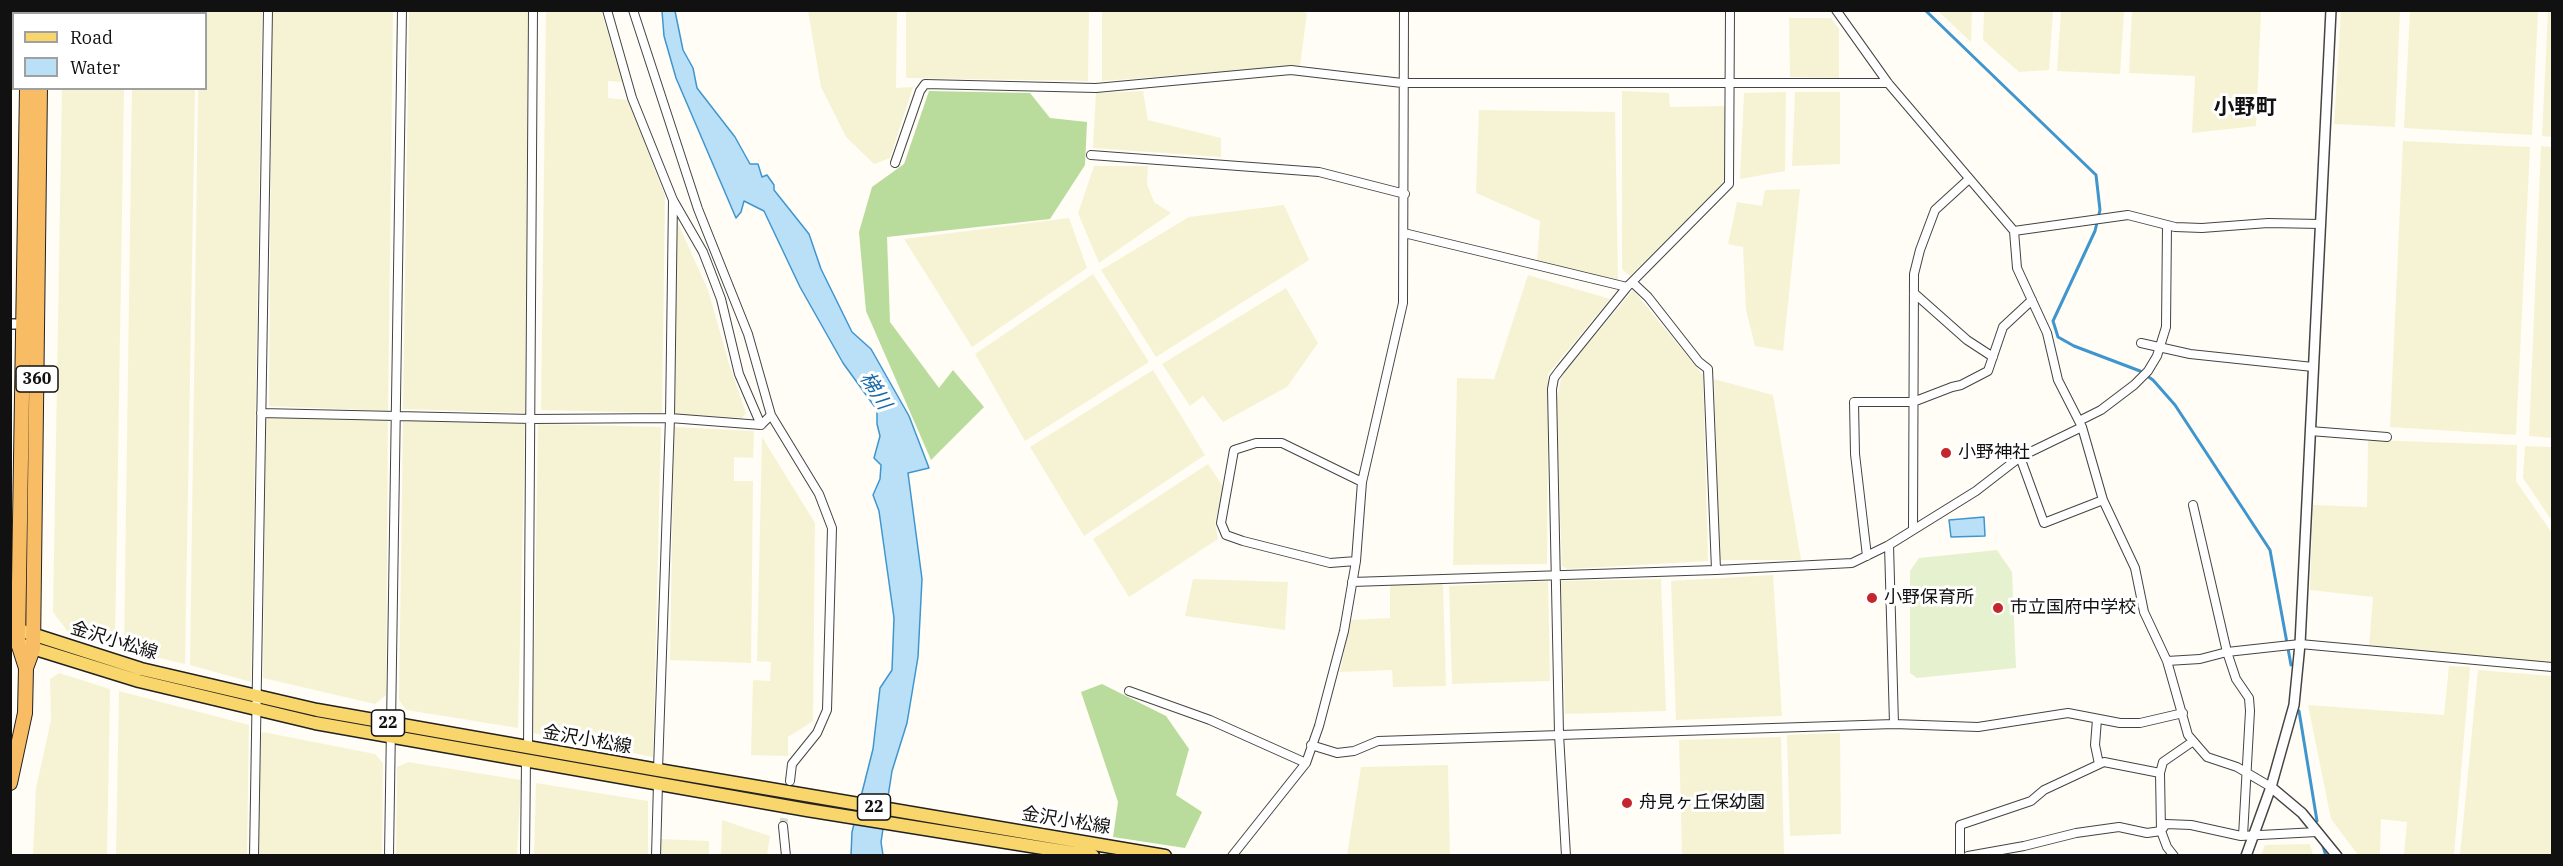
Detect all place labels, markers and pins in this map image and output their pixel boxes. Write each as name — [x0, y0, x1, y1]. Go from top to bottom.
place label: 小野神社 — [1958, 442, 2030, 464]
marker: 小野神社 — [1939, 446, 1953, 460]
place label: 小野保育所 — [1884, 587, 1974, 609]
marker: 小野保育所 — [1865, 591, 1879, 605]
place label: 市立国府中学校 — [2010, 597, 2136, 619]
marker: 市立国府中学校 — [1991, 601, 2005, 615]
place label: 舟見ヶ丘保幼園 — [1639, 792, 1765, 814]
marker: 舟見ヶ丘保幼園 — [1620, 796, 1634, 810]

